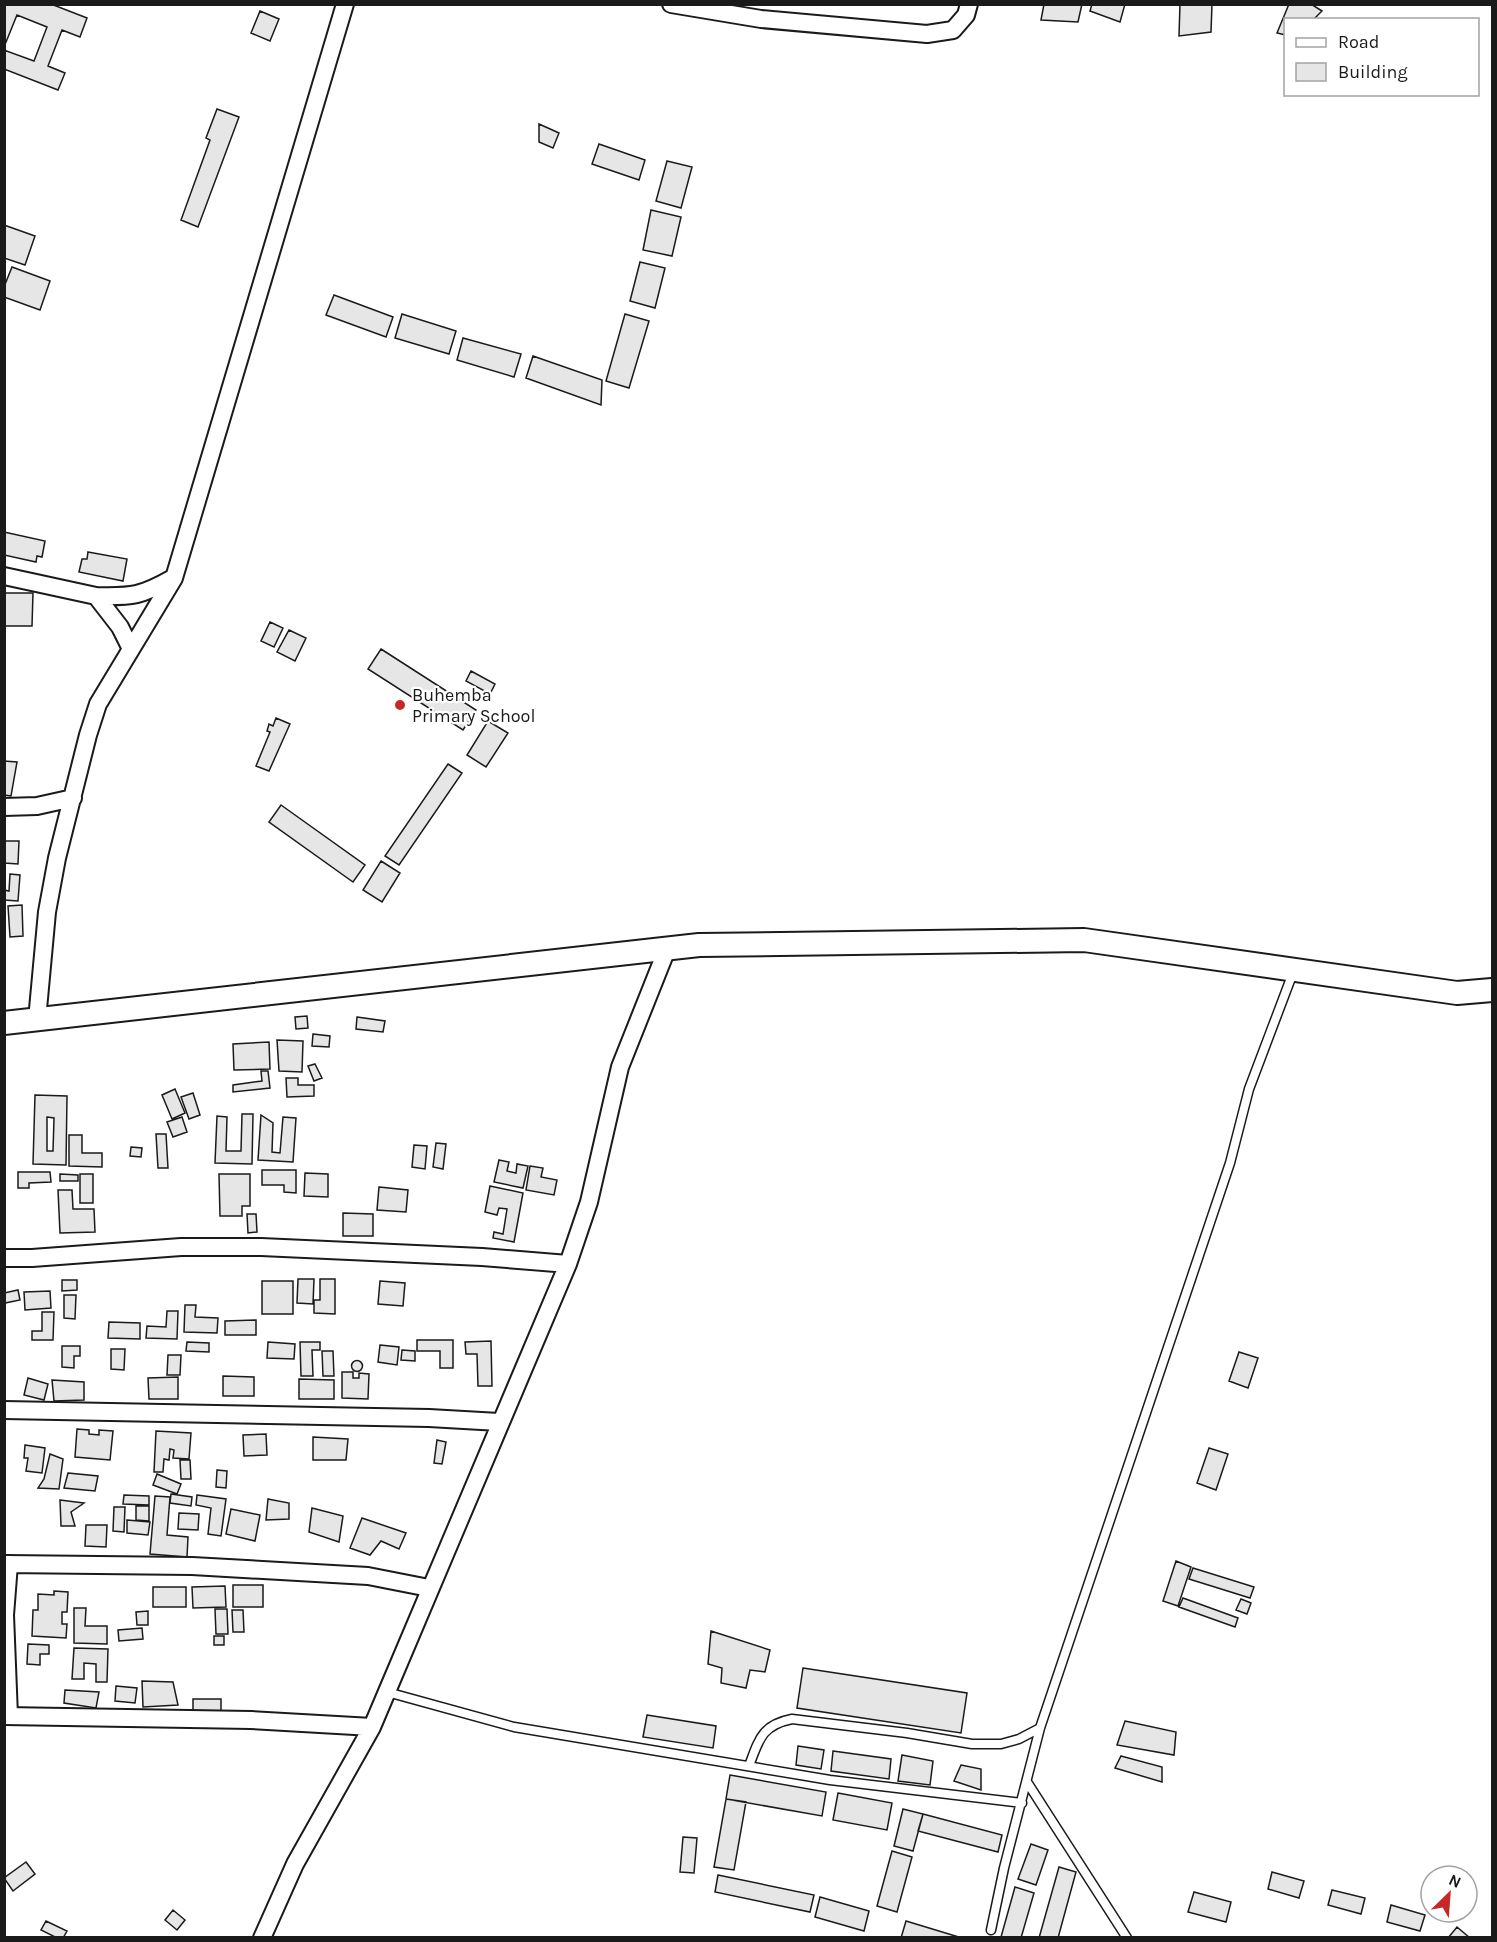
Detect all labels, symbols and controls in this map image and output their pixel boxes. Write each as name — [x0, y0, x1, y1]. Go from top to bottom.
legend — [1284, 18, 1479, 96]
text: Road — [1338, 31, 1379, 53]
text: Building — [1338, 61, 1408, 83]
place label: Buhemba Primary School — [412, 684, 536, 727]
marker: Buhemba Primary School — [393, 698, 407, 712]
north arrow — [1419, 1864, 1479, 1924]
text: N — [1446, 1870, 1464, 1892]

